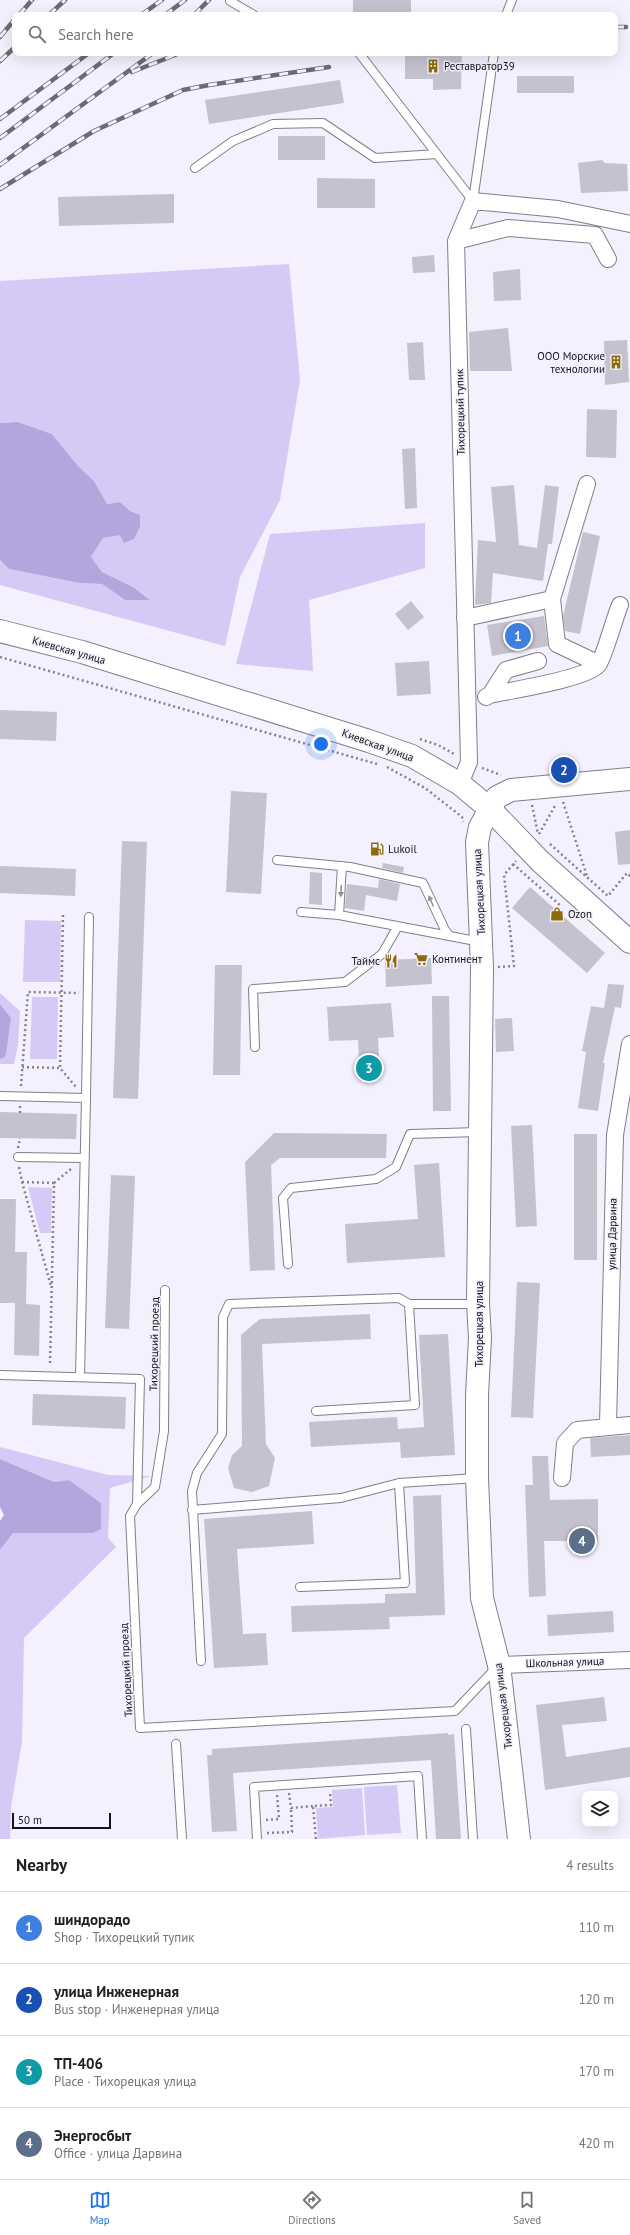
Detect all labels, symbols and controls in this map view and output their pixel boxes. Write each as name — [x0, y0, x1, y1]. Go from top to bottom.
search box — [12, 12, 618, 56]
icon: search — [26, 23, 48, 45]
text: Search here — [58, 25, 134, 44]
building icon: Реставратор39 — [425, 58, 441, 74]
place label: Реставратор39 — [444, 59, 515, 73]
place label: ООО Морские технологии — [537, 349, 605, 376]
building icon: ООО Морские технологии — [608, 354, 624, 370]
street label: Тихорецкий тупик — [452, 368, 468, 455]
pin: 1 — [505, 621, 531, 651]
street label: Киевская улица — [31, 633, 107, 667]
street label: Киевская улица — [340, 725, 416, 765]
your location — [311, 734, 331, 754]
pin: 2 — [551, 755, 577, 785]
fuel station icon: Lukoil — [369, 841, 385, 857]
place label: Lukoil — [388, 842, 417, 856]
street label: Тихорецкая улица — [470, 848, 488, 936]
one-way arrow — [337, 885, 344, 897]
one-way arrow — [428, 895, 434, 906]
shop icon: Ozon — [549, 906, 565, 922]
place label: Ozon — [568, 907, 592, 921]
supermarket icon: Континент — [413, 951, 429, 967]
place label: Континент — [432, 952, 483, 966]
restaurant icon: Таймс — [383, 953, 399, 969]
place label: Таймс — [352, 954, 380, 968]
pin: 3 — [356, 1053, 382, 1083]
street label: улица Дарвина — [604, 1198, 620, 1270]
street label: Тихорецкая улица — [472, 1281, 486, 1367]
street label: Тихорецкий проезд — [146, 1297, 162, 1391]
pin: 4 — [569, 1526, 595, 1556]
street label: Тихорецкий проезд — [117, 1623, 135, 1717]
street label: Школьная улица — [525, 1654, 605, 1670]
street label: Тихорецкая улица — [491, 1662, 515, 1750]
map controls — [582, 1791, 618, 1827]
button: layers — [582, 1791, 618, 1827]
scale bar — [12, 1811, 111, 1830]
text: 50 m — [18, 1813, 42, 1827]
text: Nearby — [16, 1854, 67, 1876]
text: 4 results — [566, 1857, 614, 1874]
text: шиндорадо — [54, 1910, 130, 1929]
text: 1 — [25, 1919, 33, 1936]
text: 110 m — [579, 1919, 614, 1936]
text: Shop · Тихорецкий тупик — [54, 1929, 195, 1946]
text: улица Инженерная — [54, 1982, 179, 2001]
text: 2 — [25, 1991, 33, 2008]
text: 120 m — [579, 1991, 614, 2008]
text: Bus stop · Инженерная улица — [54, 2001, 220, 2018]
text: ТП-406 — [54, 2054, 103, 2073]
text: 3 — [25, 2063, 33, 2080]
text: 170 m — [579, 2063, 614, 2080]
text: Place · Тихорецкая улица — [54, 2073, 197, 2090]
text: Энергосбыт — [54, 2126, 131, 2145]
text: 4 — [25, 2135, 33, 2152]
text: 420 m — [579, 2135, 614, 2152]
text: Office · улица Дарвина — [54, 2145, 182, 2162]
tab: Map — [89, 2189, 111, 2227]
tab: Directions — [288, 2189, 336, 2227]
tab: Saved — [513, 2189, 541, 2227]

